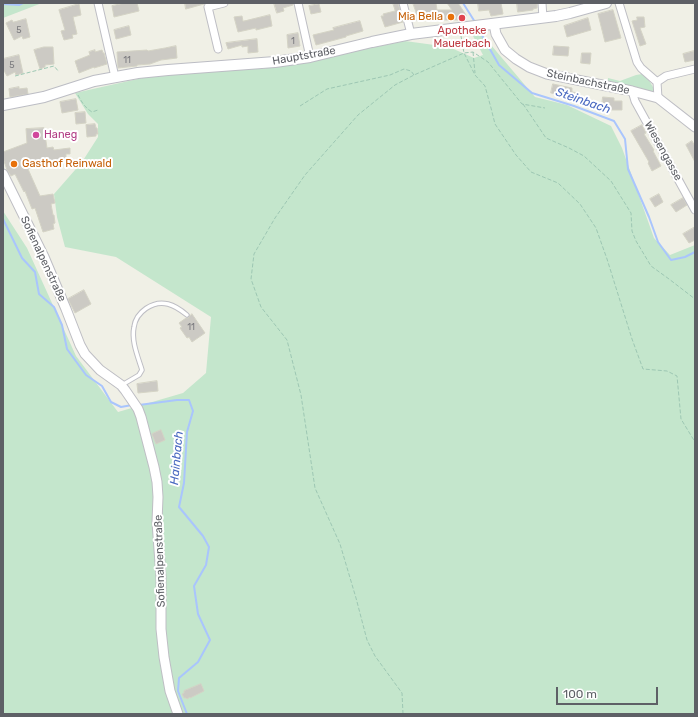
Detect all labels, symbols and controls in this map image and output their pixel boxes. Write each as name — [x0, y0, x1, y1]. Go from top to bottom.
place label: Mia Bella — [398, 10, 443, 24]
marker: Mia Bella — [446, 12, 456, 22]
marker: Apotheke Mauerbach — [457, 13, 467, 23]
place label: Apotheke Mauerbach — [433, 24, 491, 50]
house number: 5 — [16, 25, 22, 35]
house number: 1 — [291, 36, 295, 46]
street label: Hauptstraße — [271, 44, 337, 68]
house number: 11 — [123, 55, 131, 65]
house number: 5 — [9, 60, 15, 70]
street label: Steinbachstraße — [545, 67, 631, 97]
water label: Steinbach — [554, 85, 612, 117]
street label: Wiesengasse — [641, 119, 685, 183]
place label: Haneg — [44, 128, 77, 142]
marker: Haneg — [31, 130, 41, 140]
place label: Gasthof Reinwald — [22, 157, 112, 171]
marker: Gasthof Reinwald — [9, 159, 19, 169]
street label: Sofienalpenstraße — [17, 214, 69, 304]
house number: 11 — [187, 322, 195, 332]
water label: Hainbach — [167, 431, 187, 485]
street label: Sofienalpenstraße — [152, 514, 168, 608]
scale bar — [558, 679, 660, 705]
text: 100 m — [563, 687, 597, 701]

